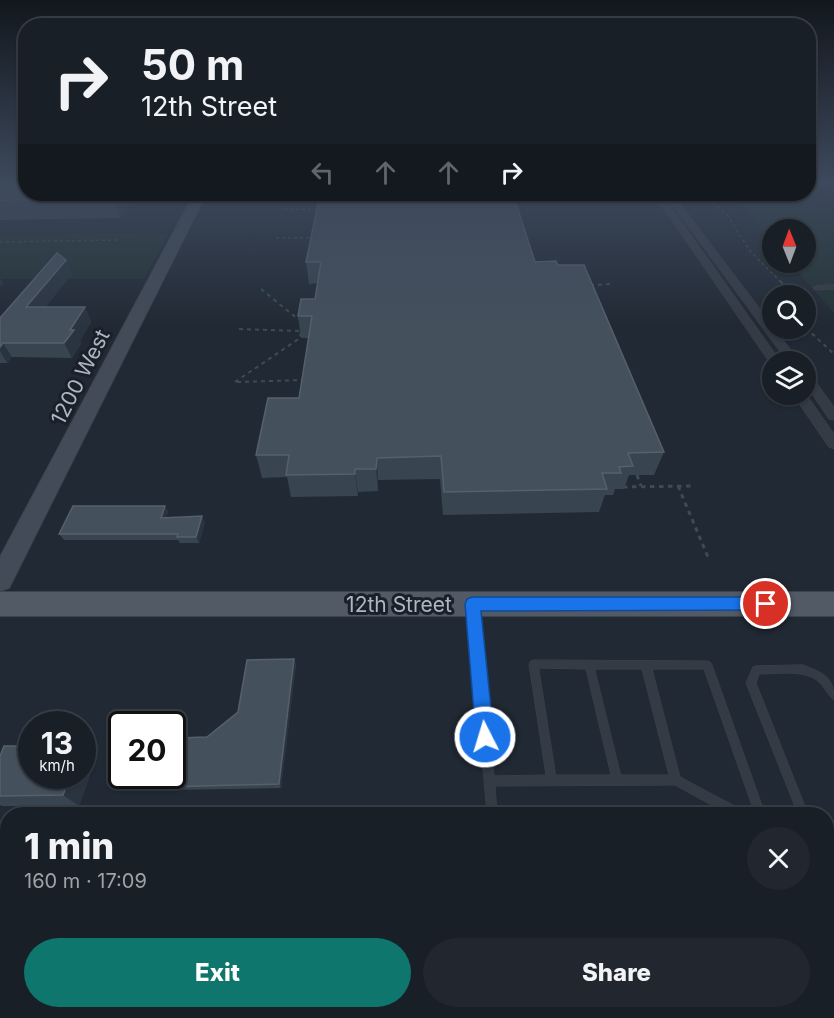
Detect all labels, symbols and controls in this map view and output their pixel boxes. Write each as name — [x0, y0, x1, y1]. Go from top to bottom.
text: 50 m — [141, 39, 244, 90]
icon: right — [42, 42, 120, 120]
text: 12th Street — [141, 90, 277, 123]
icon: left — [306, 156, 339, 189]
icon: ahead — [369, 156, 402, 189]
icon: ahead — [432, 156, 465, 189]
icon: right — [495, 156, 528, 189]
north arrow — [762, 219, 816, 273]
map controls — [762, 219, 816, 405]
button: search — [762, 285, 816, 339]
street label: 1200 West — [45, 325, 115, 429]
button: layers — [762, 351, 816, 405]
pin — [740, 578, 791, 629]
icon: arrive — [749, 587, 782, 620]
street label: 12th Street — [346, 592, 452, 617]
position arrow — [453, 705, 517, 769]
speed limit sign: 20 — [108, 711, 186, 789]
text: 13 — [41, 725, 73, 761]
text: km/h — [39, 756, 75, 775]
text: 1 min — [24, 824, 114, 868]
button: close — [747, 827, 810, 890]
text: 160 m · 17:09 — [24, 869, 147, 893]
button: Exit — [24, 938, 411, 1007]
button: Share — [423, 938, 810, 1007]

